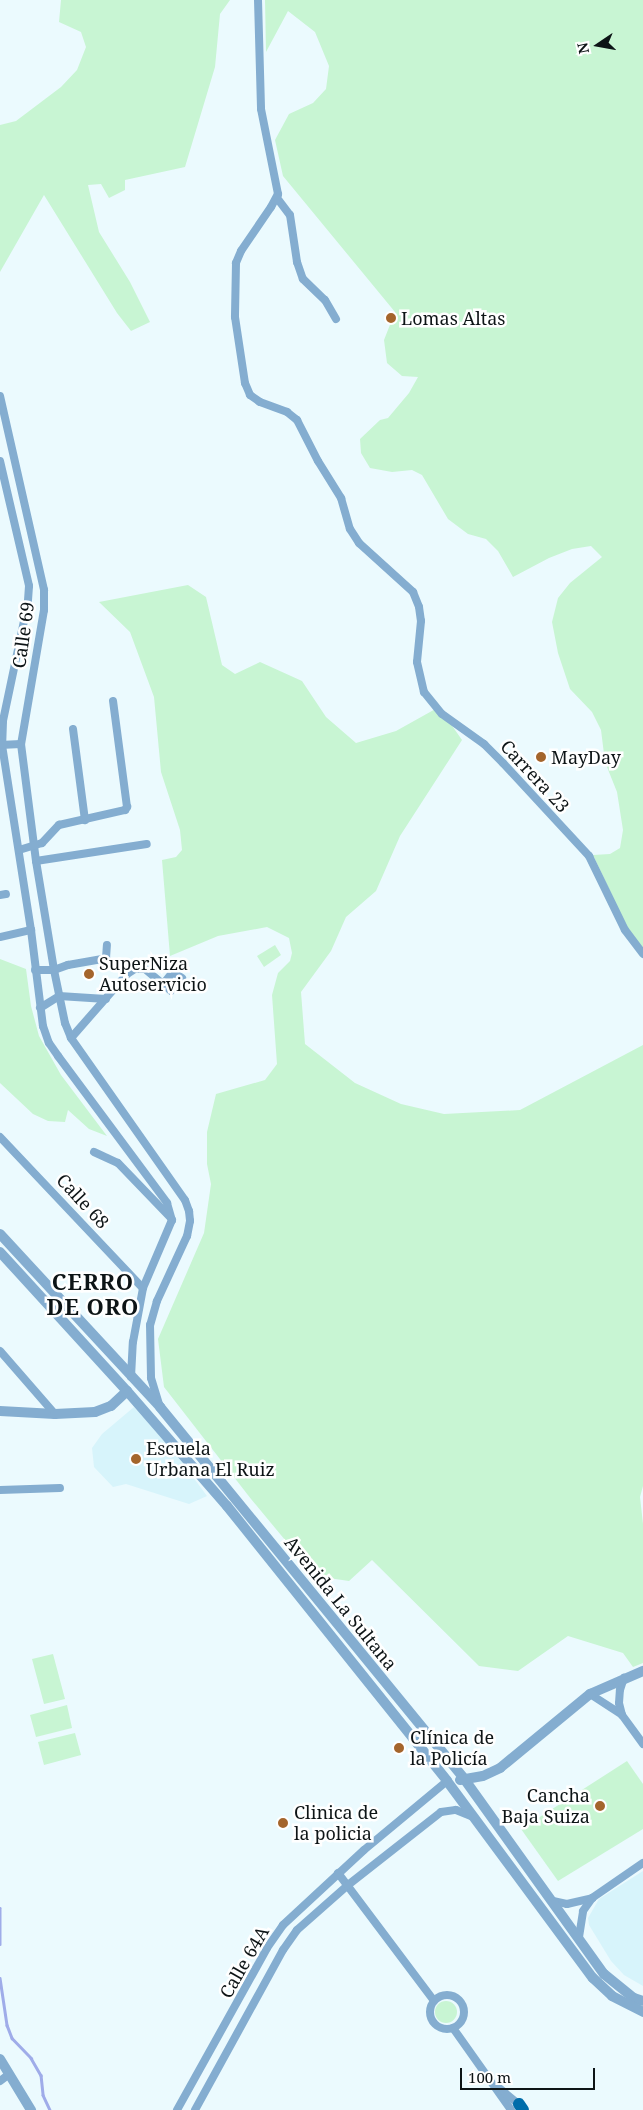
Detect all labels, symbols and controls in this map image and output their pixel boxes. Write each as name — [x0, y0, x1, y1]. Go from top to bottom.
north arrow — [573, 20, 623, 70]
text: N — [572, 41, 593, 56]
place label: Lomas Altas — [401, 307, 505, 329]
marker: Lomas Altas — [385, 312, 397, 324]
street label: Calle 69 — [8, 600, 38, 670]
street label: Carrera 23 — [496, 735, 574, 817]
place label: MayDay — [551, 746, 621, 768]
marker: MayDay — [535, 751, 547, 763]
place label: SuperNiza Autoservicio — [99, 953, 207, 996]
marker: SuperNiza Autoservicio — [83, 968, 95, 980]
street label: Calle 68 — [52, 1169, 114, 1233]
district label: CERRO DE ORO — [46, 1268, 140, 1320]
place label: Escuela Urbana El Ruiz — [146, 1438, 275, 1480]
marker: Escuela Urbana El Ruiz — [130, 1453, 142, 1465]
street label: Avenida La Sultana — [280, 1532, 402, 1674]
place label: Clínica de la Policía — [410, 1727, 494, 1770]
marker: Clínica de la Policía — [392, 1741, 406, 1755]
place label: Cancha Baja Suiza — [502, 1785, 590, 1828]
marker: Cancha Baja Suiza — [594, 1800, 606, 1812]
place label: Clinica de la policia — [294, 1802, 378, 1845]
marker: Clinica de la policia — [276, 1816, 290, 1830]
street label: Calle 64A — [215, 1922, 273, 2002]
scale bar — [463, 2058, 598, 2090]
text: 100 m — [468, 2067, 511, 2087]

